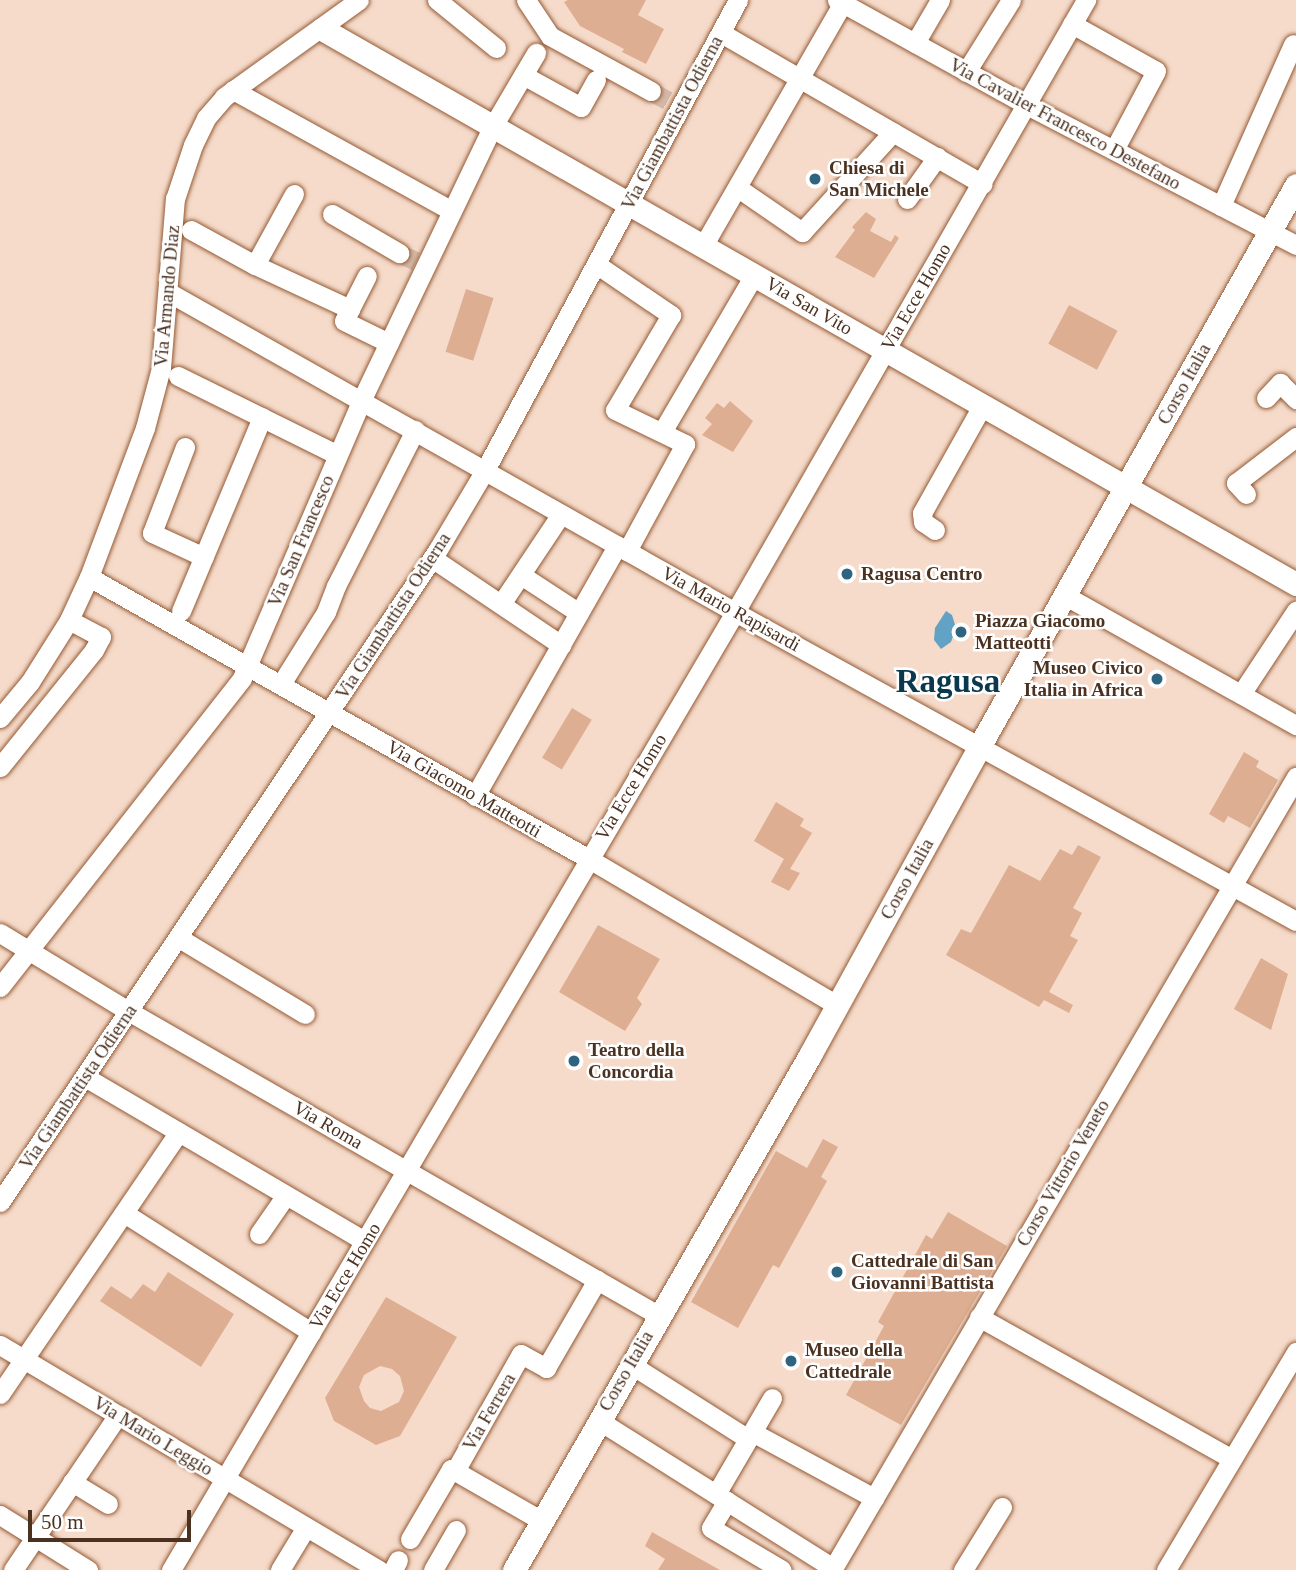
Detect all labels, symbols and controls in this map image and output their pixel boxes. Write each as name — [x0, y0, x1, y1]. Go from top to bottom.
street label: Via Giambattista Odierna — [616, 32, 728, 214]
street label: Via Cavalier Francesco Destefano — [945, 53, 1185, 195]
place label: Chiesa di San Michele — [829, 157, 929, 201]
marker: Chiesa di San Michele — [807, 171, 823, 187]
street label: Via Armando Diaz — [149, 224, 185, 368]
street label: Via Ecce Homo — [876, 239, 956, 355]
street label: Via San Vito — [761, 272, 857, 340]
street label: Corso Italia — [1152, 339, 1216, 429]
street label: Via San Francesco — [263, 472, 339, 610]
street label: Via Giambattista Odierna — [331, 528, 455, 704]
street label: Via Mario Rapisardi — [658, 561, 804, 657]
place label: Ragusa Centro — [861, 563, 983, 585]
marker: Ragusa Centro — [839, 566, 855, 582]
place label: Piazza Giacomo Matteotti — [975, 610, 1105, 654]
marker: Piazza Giacomo Matteotti — [953, 624, 969, 640]
place label: Museo Civico Italia in Africa — [1023, 657, 1143, 701]
district label: Ragusa — [896, 662, 1000, 702]
marker: Museo Civico Italia in Africa — [1149, 671, 1165, 687]
street label: Via Ecce Homo — [590, 730, 672, 844]
street label: Via Giacomo Matteotti — [382, 735, 546, 843]
street label: Corso Italia — [875, 834, 939, 924]
street label: Via Giambattista Odierna — [14, 1000, 142, 1174]
place label: Teatro della Concordia — [588, 1039, 685, 1083]
marker: Teatro della Concordia — [566, 1053, 582, 1069]
street label: Corso Vittorio Veneto — [1011, 1095, 1115, 1251]
street label: Via Roma — [289, 1096, 367, 1154]
street label: Via Ecce Homo — [304, 1219, 386, 1333]
place label: Cattedrale di San Giovanni Battista — [851, 1250, 994, 1294]
marker: Cattedrale di San Giovanni Battista — [829, 1264, 845, 1280]
street label: Corso Italia — [594, 1327, 658, 1415]
place label: Museo della Cattedrale — [805, 1339, 903, 1383]
marker: Museo della Cattedrale — [783, 1353, 799, 1369]
street label: Via Ferrera — [458, 1369, 520, 1455]
street label: Via Mario Leggio — [89, 1391, 217, 1481]
scale bar — [32, 1496, 194, 1540]
text: 50 m — [41, 1510, 84, 1534]

